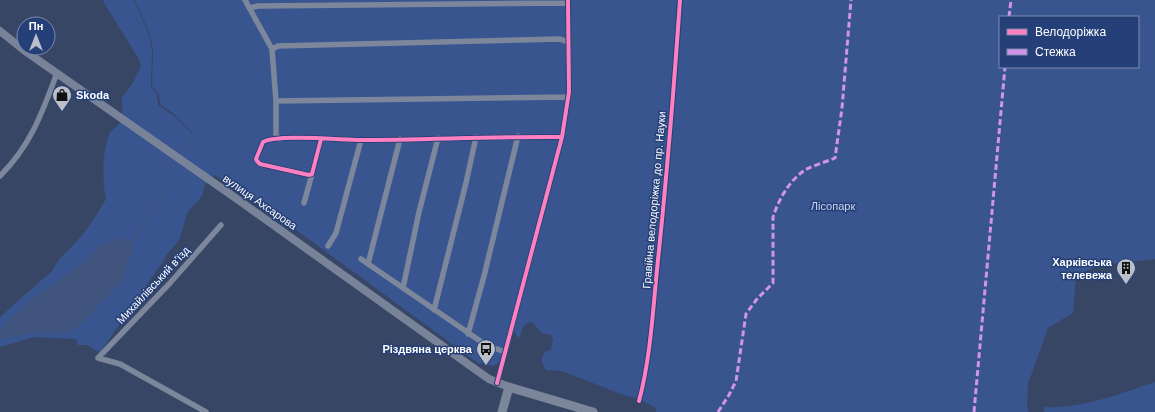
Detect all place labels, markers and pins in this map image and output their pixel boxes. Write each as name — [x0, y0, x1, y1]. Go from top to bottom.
shop icon: Skoda — [51, 84, 73, 112]
place label: Skoda — [76, 89, 110, 101]
place label: Харківська телевежа — [1052, 256, 1113, 281]
building icon: Харківська телевежа — [1115, 257, 1137, 285]
bus stop icon: Різдвяна церква — [475, 338, 497, 366]
place label: Різдвяна церква — [382, 343, 473, 355]

